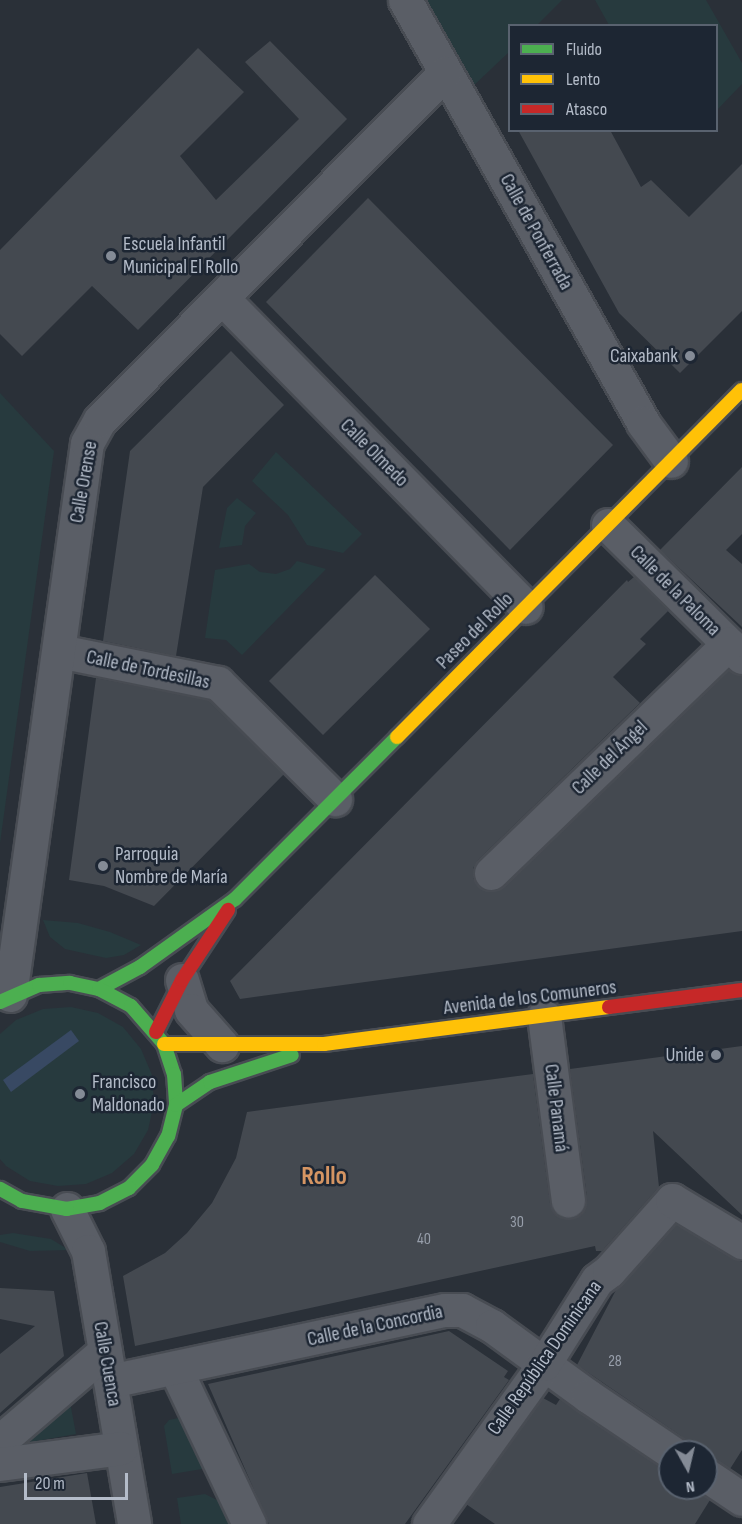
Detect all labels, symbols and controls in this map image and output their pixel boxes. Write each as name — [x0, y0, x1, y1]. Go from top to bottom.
legend — [508, 24, 718, 132]
text: Fluido — [566, 39, 602, 60]
text: Lento — [566, 69, 600, 90]
text: Atasco — [566, 99, 607, 120]
street label: Calle de Ponferrada — [494, 170, 578, 294]
place label: Escuela Infantil Municipal El Rollo — [123, 232, 238, 279]
marker: Escuela Infantil Municipal El Rollo — [104, 249, 118, 263]
place label: Caixabank — [610, 344, 678, 368]
marker: Caixabank — [683, 349, 697, 363]
street label: Calle Olmedo — [335, 414, 413, 492]
street label: Calle Orense — [65, 439, 103, 525]
street label: Calle de la Paloma — [625, 541, 725, 641]
street label: Paseo del Rollo — [432, 588, 518, 674]
street label: Calle de Tordesillas — [84, 645, 212, 695]
street label: Calle del Ángel — [567, 716, 653, 800]
place label: Parroquia Nombre de María — [115, 843, 228, 890]
marker: Parroquia Nombre de María — [96, 859, 110, 873]
street label: Avenida de los Comuneros — [442, 975, 618, 1021]
place label: Unide — [665, 1043, 704, 1067]
marker: Unide — [709, 1048, 723, 1062]
street label: Calle Panamá — [539, 1063, 573, 1153]
place label: Francisco Maldonado — [92, 1070, 165, 1117]
marker: Francisco Maldonado — [73, 1087, 87, 1101]
district label: Rollo — [301, 1161, 347, 1193]
house number: 30 — [510, 1213, 524, 1233]
house number: 40 — [417, 1230, 431, 1250]
street label: Calle República Dominicana — [483, 1276, 607, 1440]
street label: Calle de la Concordia — [305, 1300, 445, 1352]
street label: Calle Cuenca — [88, 1320, 126, 1408]
house number: 28 — [608, 1352, 622, 1372]
north arrow — [658, 1440, 718, 1500]
scale bar — [27, 1461, 130, 1499]
text: 20 m — [35, 1473, 65, 1494]
text: N — [685, 1476, 696, 1496]

